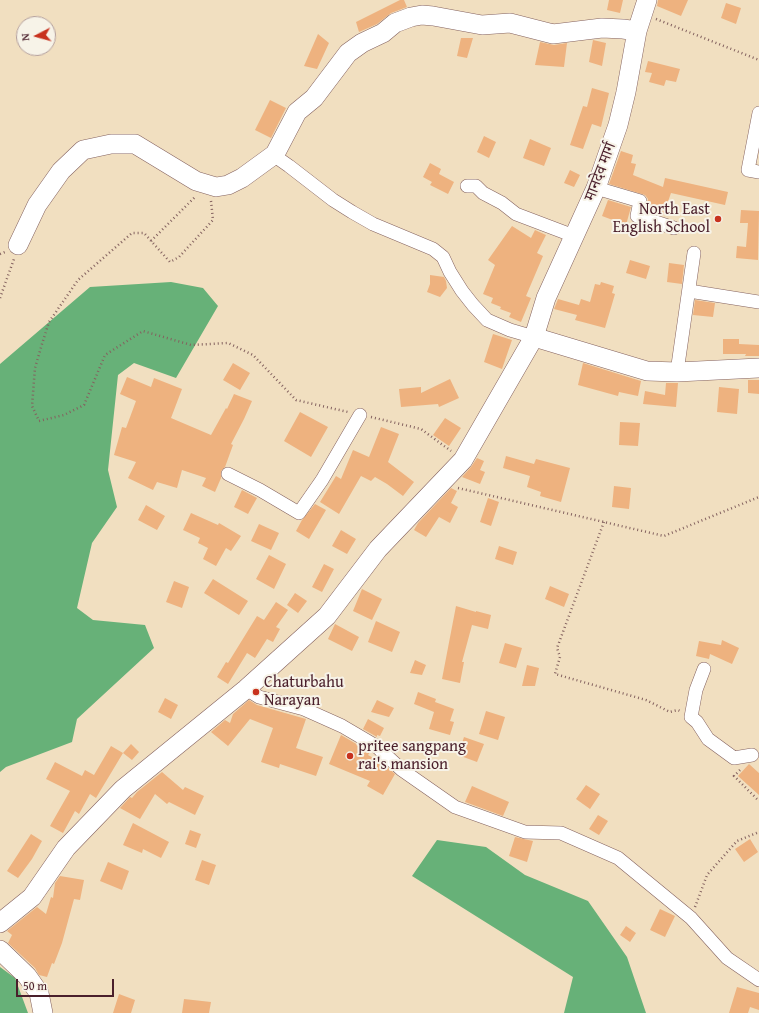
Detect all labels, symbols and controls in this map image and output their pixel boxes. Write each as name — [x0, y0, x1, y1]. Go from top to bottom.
north arrow — [16, 16, 56, 56]
text: N — [17, 33, 33, 42]
street label: मानदेव मार्ग — [581, 140, 621, 204]
place label: North East English School — [613, 200, 710, 238]
marker: North East English School — [713, 214, 723, 224]
place label: Chaturbahu Narayan — [264, 673, 344, 711]
marker: Chaturbahu Narayan — [251, 687, 261, 697]
place label: pritee sangpang rai's mansion — [358, 737, 466, 775]
marker: pritee sangpang rai's mansion — [345, 751, 355, 761]
scale bar — [18, 971, 116, 997]
text: 50 m — [23, 977, 47, 994]

